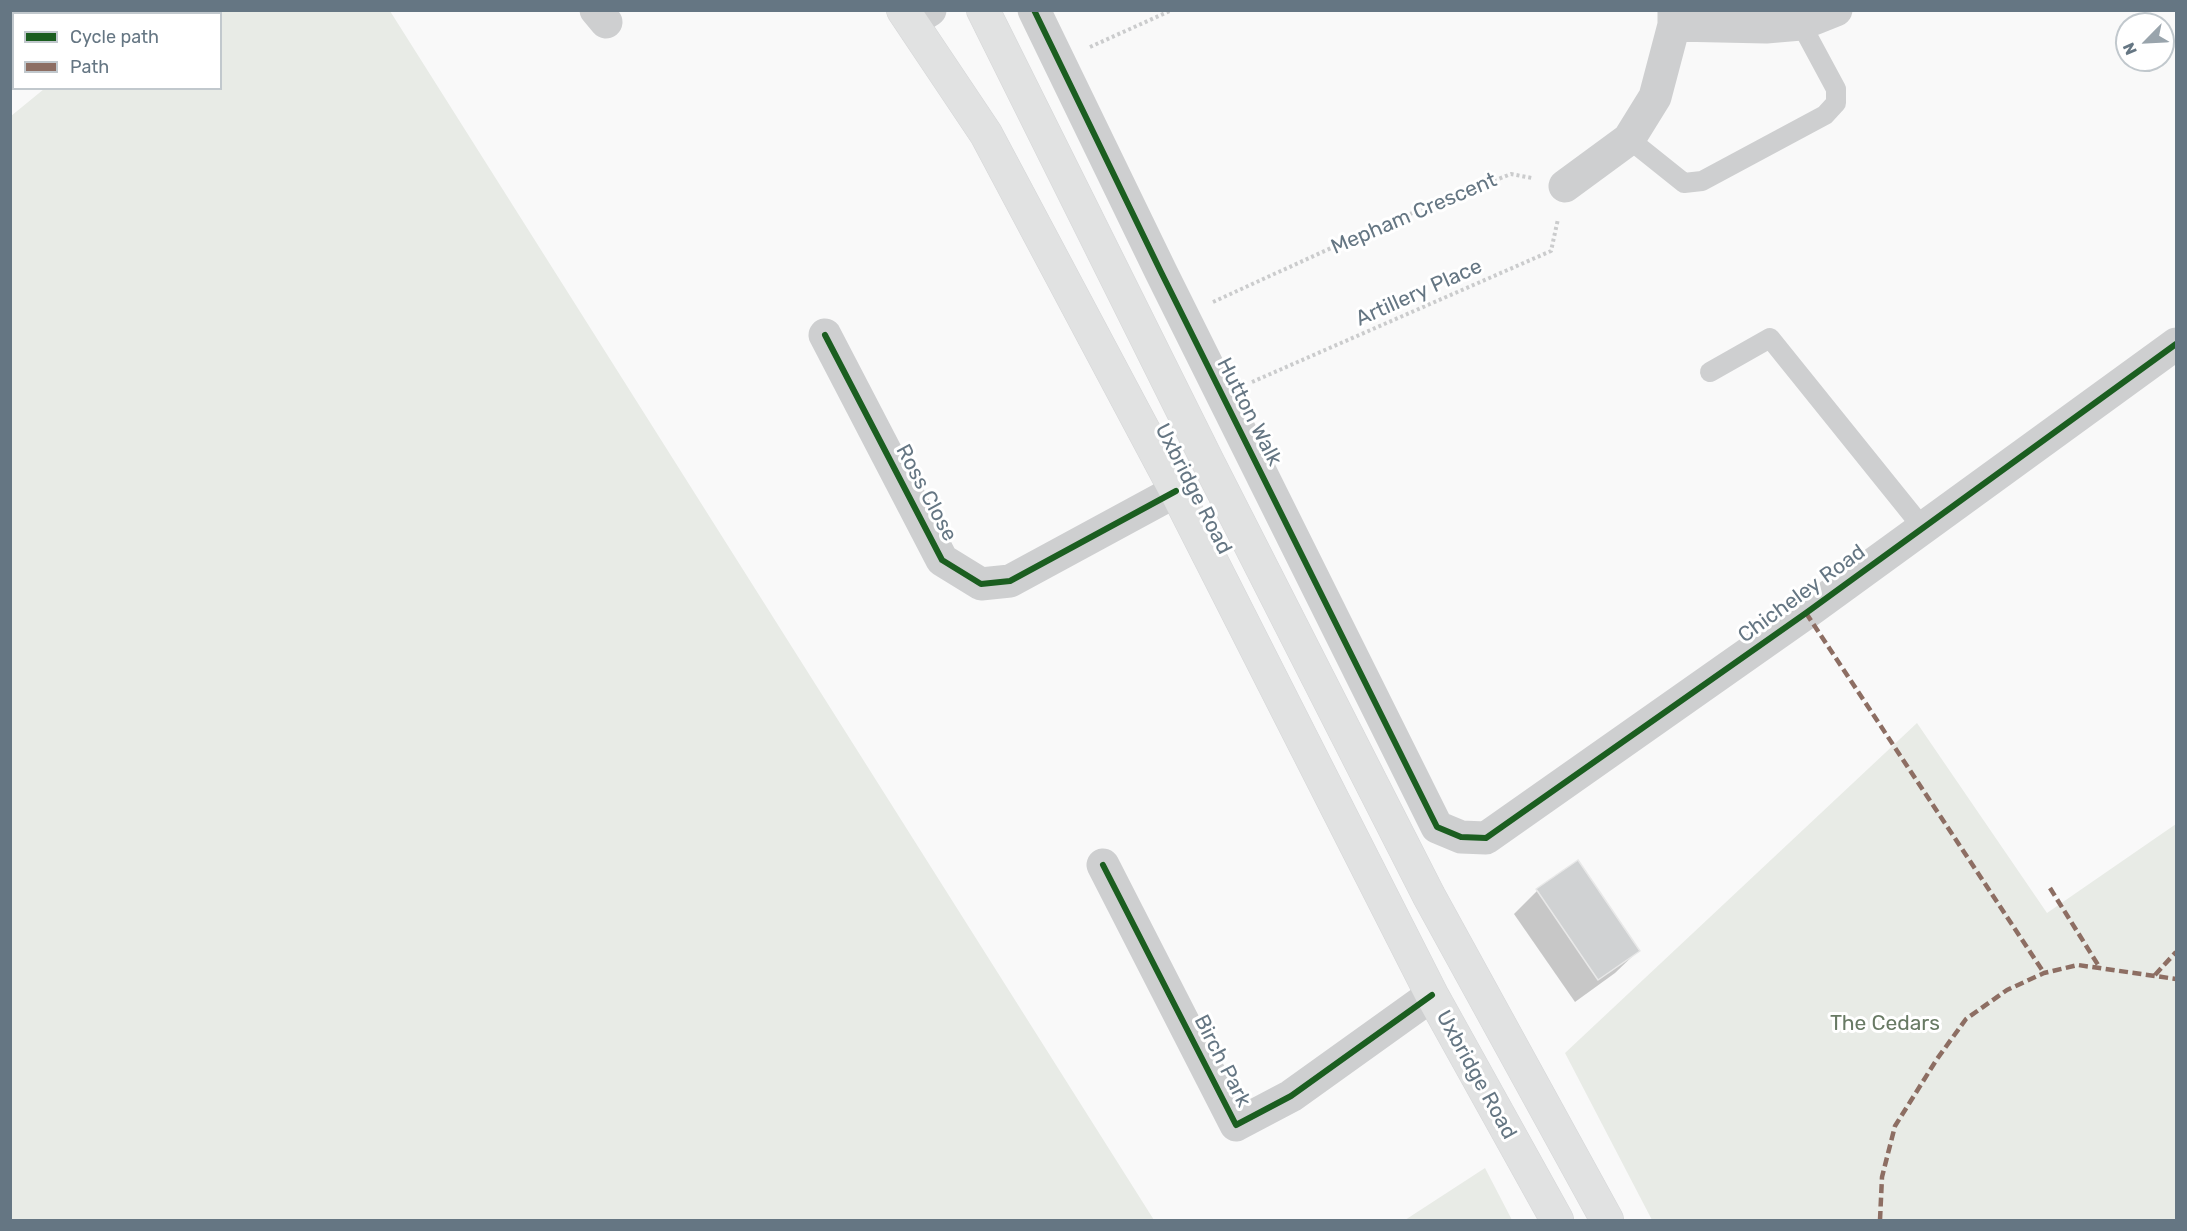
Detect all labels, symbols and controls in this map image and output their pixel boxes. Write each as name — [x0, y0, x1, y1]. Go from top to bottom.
legend — [12, 12, 222, 90]
north arrow — [2115, 12, 2175, 72]
text: Cycle path — [70, 26, 159, 48]
text: N — [2119, 40, 2141, 58]
text: Path — [70, 56, 109, 78]
street label: Mepham Crescent — [1327, 168, 1501, 260]
street label: Artillery Place — [1352, 254, 1486, 332]
street label: Hutton Walk — [1211, 354, 1287, 470]
street label: Uxbridge Road — [1149, 419, 1237, 559]
street label: Ross Close — [890, 440, 962, 546]
street label: Chicheley Road — [1734, 539, 1870, 649]
street label: Uxbridge Road — [1430, 1006, 1522, 1144]
street label: Birch Park — [1188, 1011, 1256, 1111]
park label: The Cedars — [1830, 1011, 1940, 1037]

